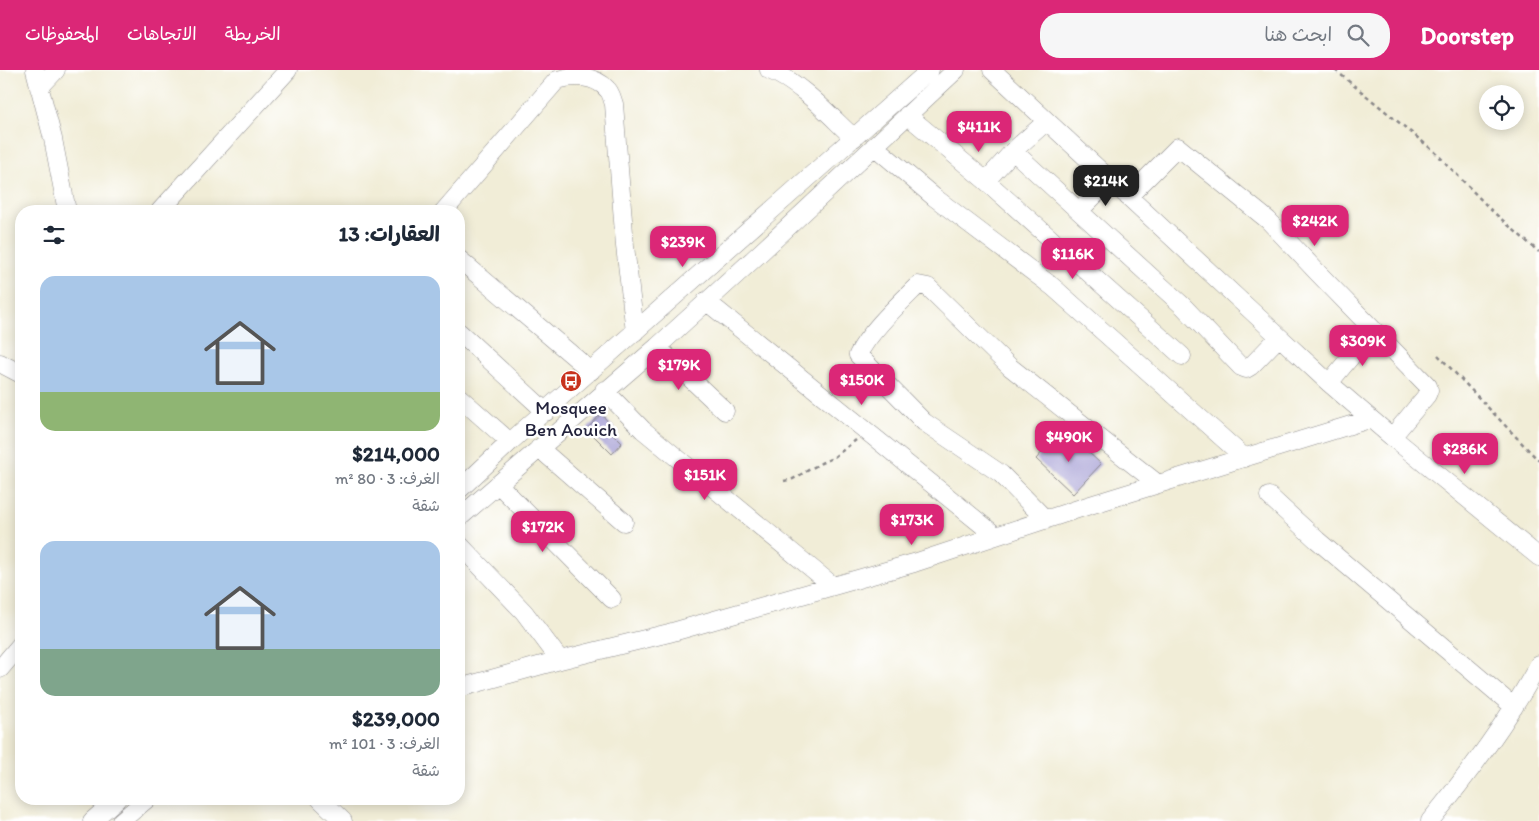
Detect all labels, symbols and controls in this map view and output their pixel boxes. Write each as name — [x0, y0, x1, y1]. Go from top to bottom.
search box — [1040, 13, 1390, 58]
icon: search — [1344, 21, 1372, 49]
text: Doorstep — [1420, 21, 1514, 50]
text: المحفوظات — [25, 23, 99, 45]
text: الاتجاهات — [127, 23, 197, 45]
text: الخريطة — [225, 23, 281, 45]
text: ابحث هنا — [1264, 23, 1332, 46]
map controls — [1479, 85, 1524, 130]
button: locate — [1479, 85, 1524, 130]
pin: $411K — [944, 111, 1014, 153]
text: $411K — [958, 117, 1000, 136]
pin: $214K — [1071, 164, 1141, 207]
text: $214K — [1084, 171, 1128, 190]
pin: $242K — [1280, 204, 1350, 247]
text: $242K — [1293, 211, 1337, 230]
icon: filters — [40, 221, 68, 249]
text: العقارات: 13 — [339, 221, 440, 246]
pin: $239K — [648, 226, 718, 268]
text: $239K — [661, 232, 705, 251]
pin: $116K — [1038, 238, 1108, 280]
text: $116K — [1052, 244, 1094, 263]
icon: home — [195, 308, 285, 398]
pin: $309K — [1328, 324, 1398, 367]
text: $309K — [1340, 331, 1386, 350]
pin: $179K — [644, 348, 714, 391]
text: $179K — [658, 355, 700, 374]
pin: $150K — [827, 364, 897, 406]
bus stop icon: Mosquee Ben Aouich — [559, 369, 583, 393]
text: $150K — [840, 370, 884, 389]
place label: Mosquee Ben Aouich — [525, 396, 617, 441]
pin: $490K — [1034, 420, 1104, 463]
text: $490K — [1046, 427, 1092, 446]
pin: $286K — [1430, 432, 1500, 475]
text: $286K — [1443, 439, 1487, 458]
text: $214,000 — [352, 441, 440, 466]
pin: $151K — [670, 458, 740, 501]
text: $151K — [684, 465, 726, 484]
text: الغرف: 3 · 80 m² — [335, 469, 440, 488]
text: شقة — [412, 496, 440, 515]
pin: $173K — [877, 504, 947, 546]
pin: $172K — [508, 510, 578, 553]
text: $173K — [891, 510, 933, 529]
text: $172K — [522, 517, 564, 536]
icon: home — [195, 573, 285, 663]
text: $239,000 — [352, 706, 440, 731]
text: الغرف: 3 · 101 m² — [329, 734, 440, 753]
text: شقة — [412, 761, 440, 780]

